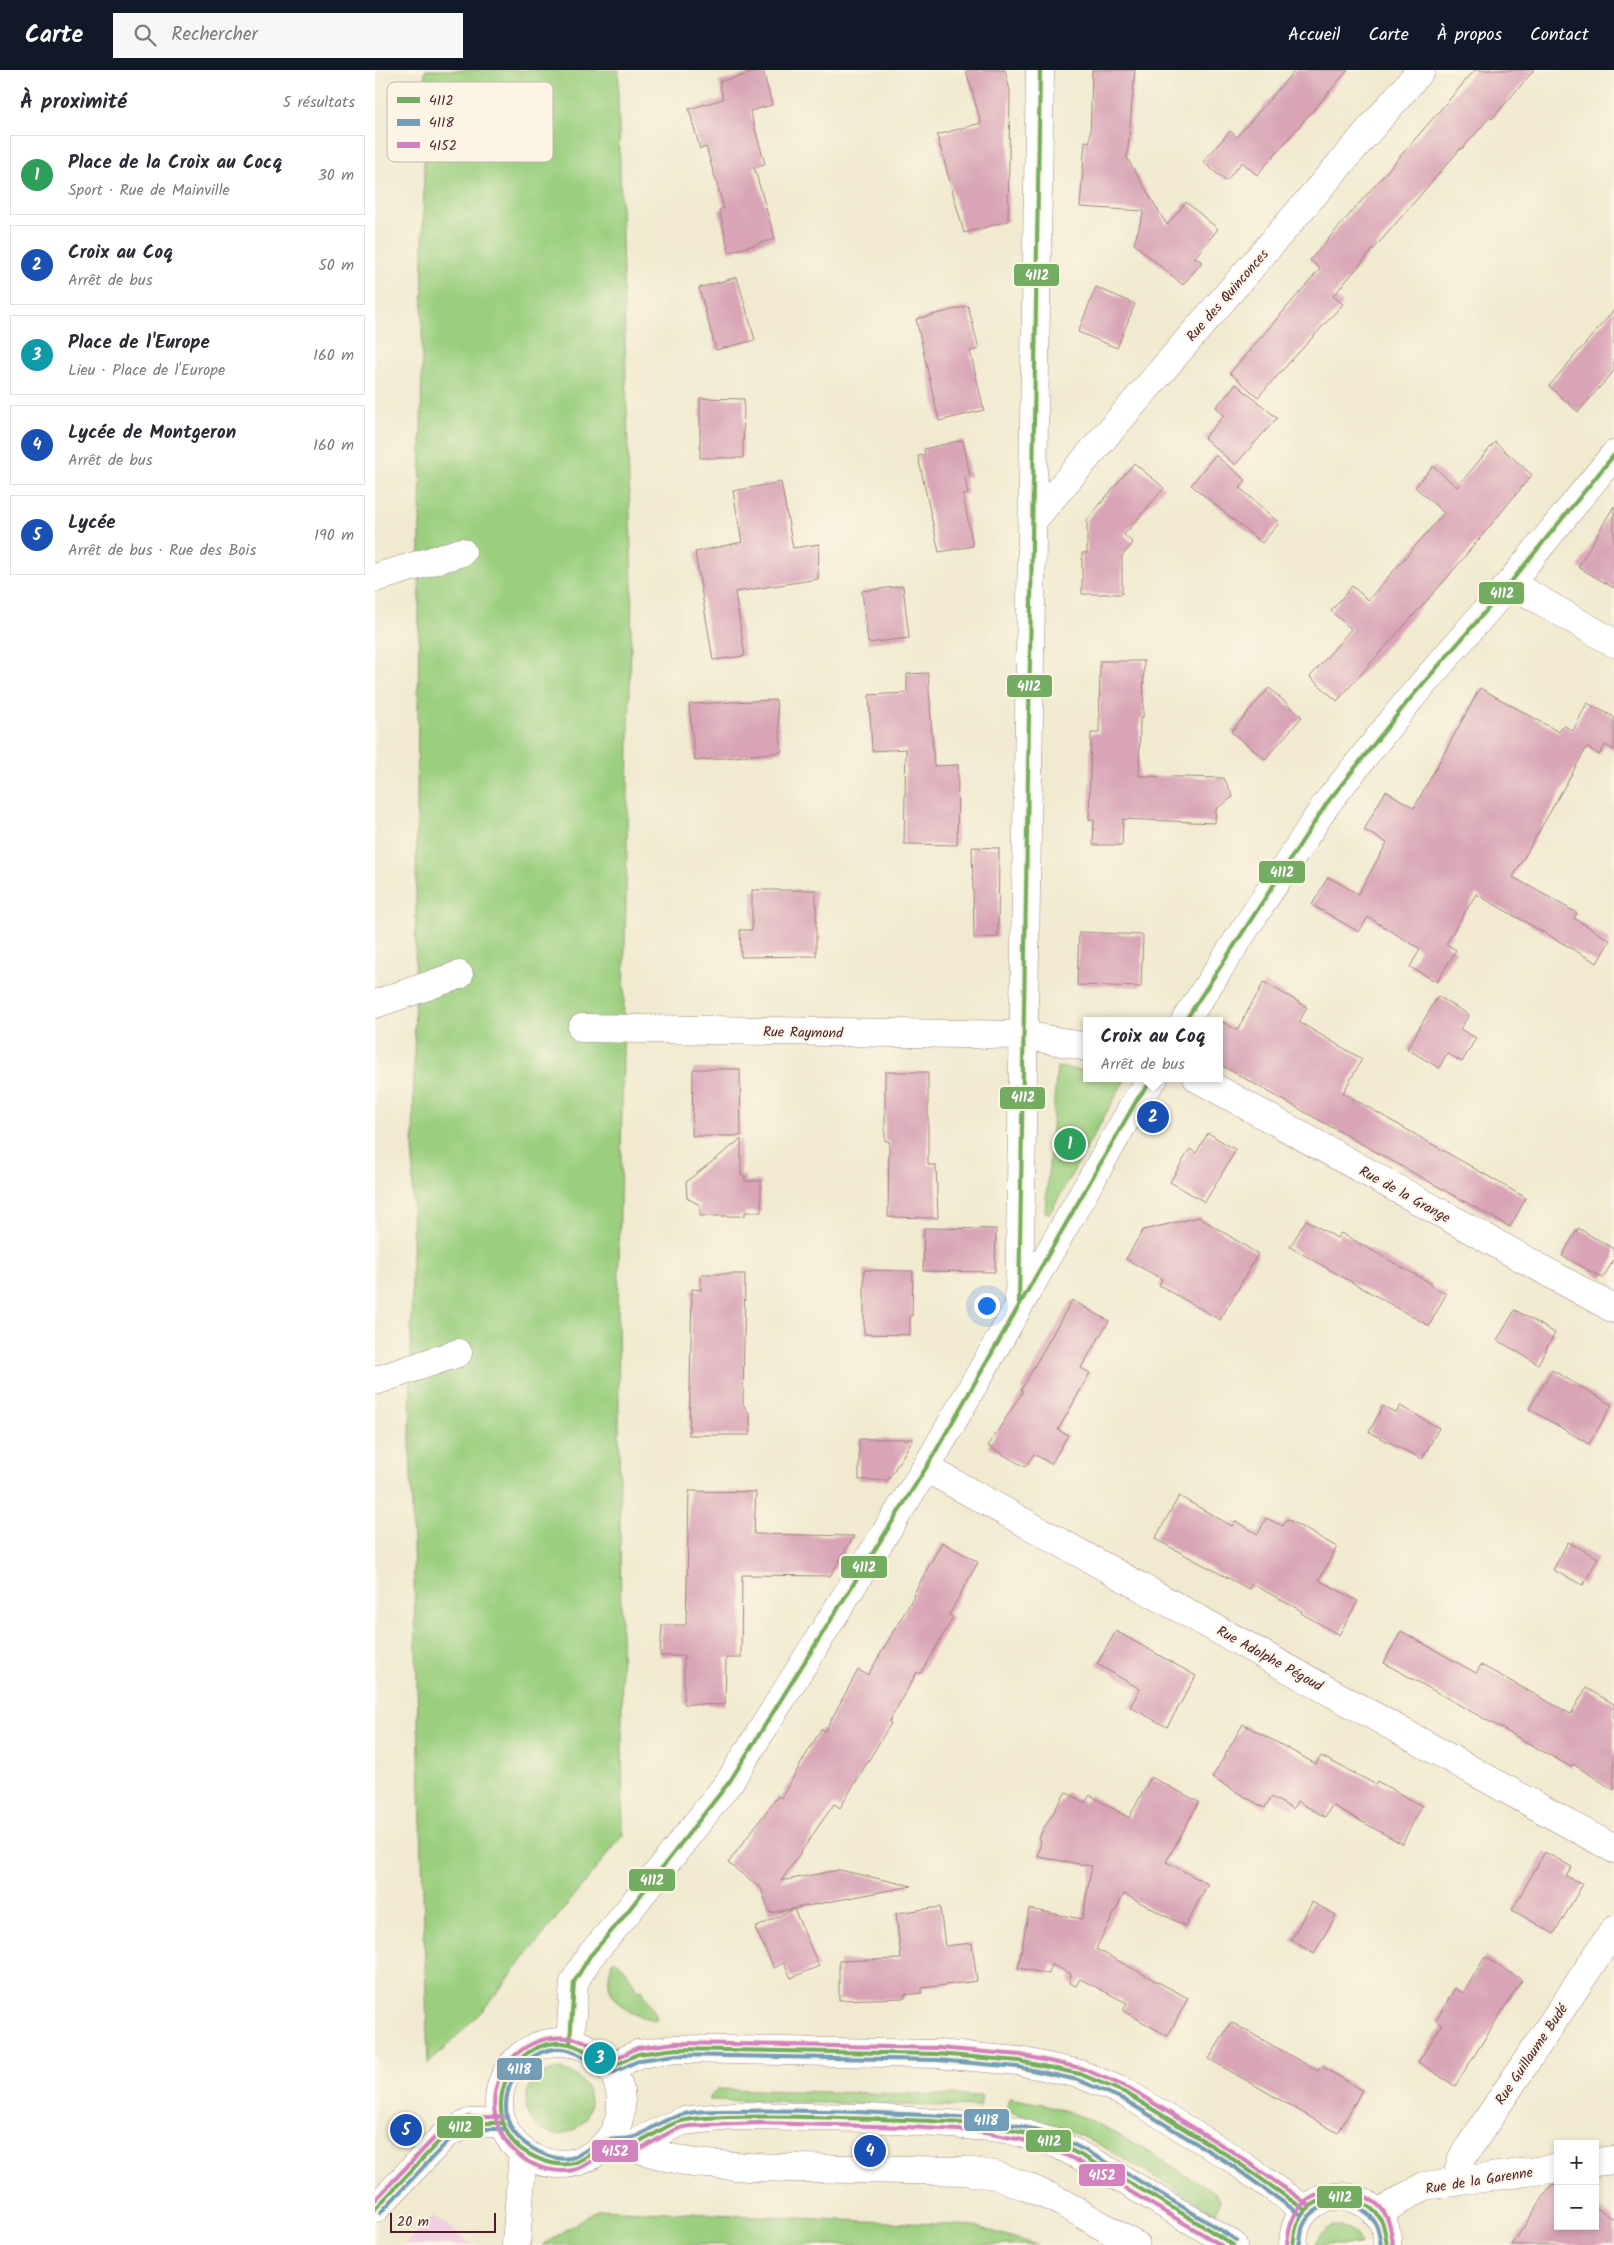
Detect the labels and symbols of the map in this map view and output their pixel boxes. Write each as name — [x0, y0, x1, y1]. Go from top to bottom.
legend — [387, 82, 553, 162]
text: 4112 — [429, 90, 454, 112]
text: 4118 — [429, 112, 455, 134]
text: 4152 — [429, 135, 457, 157]
street label: Rue des Quinconces — [1181, 244, 1274, 347]
line badge: 4112 — [1013, 263, 1060, 287]
text: 4112 — [1025, 265, 1049, 287]
line badge: 4112 — [1478, 581, 1525, 605]
text: 4112 — [1490, 583, 1514, 605]
line badge: 4112 — [1006, 674, 1053, 698]
text: 4112 — [1017, 676, 1041, 698]
line badge: 4112 — [1258, 860, 1306, 884]
text: 4112 — [1270, 862, 1294, 884]
street label: Rue Raymond — [763, 1021, 844, 1045]
line badge: 4112 — [999, 1086, 1046, 1110]
text: 4112 — [1011, 1087, 1035, 1109]
pin: 2 — [1137, 1098, 1169, 1136]
pin: 1 — [1054, 1125, 1086, 1163]
street label: Rue de la Grange — [1355, 1161, 1455, 1229]
your location — [974, 1293, 1000, 1319]
line badge: 4112 — [840, 1555, 888, 1579]
text: 4112 — [852, 1557, 876, 1579]
street label: Rue Adolphe Pégoud — [1212, 1620, 1328, 1698]
line badge: 4112 — [628, 1868, 676, 1892]
text: 4112 — [640, 1870, 664, 1892]
street label: Rue Guillaume Budé — [1490, 1999, 1574, 2109]
pin: 3 — [584, 2039, 616, 2077]
line badge: 4118 — [496, 2057, 543, 2081]
text: 4118 — [507, 2059, 532, 2081]
line badge: 4118 — [963, 2108, 1010, 2132]
text: 4118 — [974, 2110, 999, 2132]
pin: 5 — [390, 2111, 422, 2149]
line badge: 4112 — [436, 2115, 484, 2139]
text: 4112 — [448, 2117, 472, 2139]
line badge: 4112 — [1025, 2129, 1072, 2153]
text: 4112 — [1037, 2131, 1061, 2153]
pin: 4 — [854, 2132, 886, 2170]
line badge: 4152 — [591, 2139, 639, 2163]
text: 4152 — [601, 2141, 629, 2163]
street label: Rue de la Garenne — [1424, 2162, 1535, 2200]
line badge: 4152 — [1078, 2163, 1126, 2187]
text: 4152 — [1088, 2165, 1116, 2187]
line badge: 4112 — [1316, 2185, 1363, 2209]
text: 4112 — [1328, 2187, 1352, 2209]
scale bar — [390, 2210, 496, 2233]

